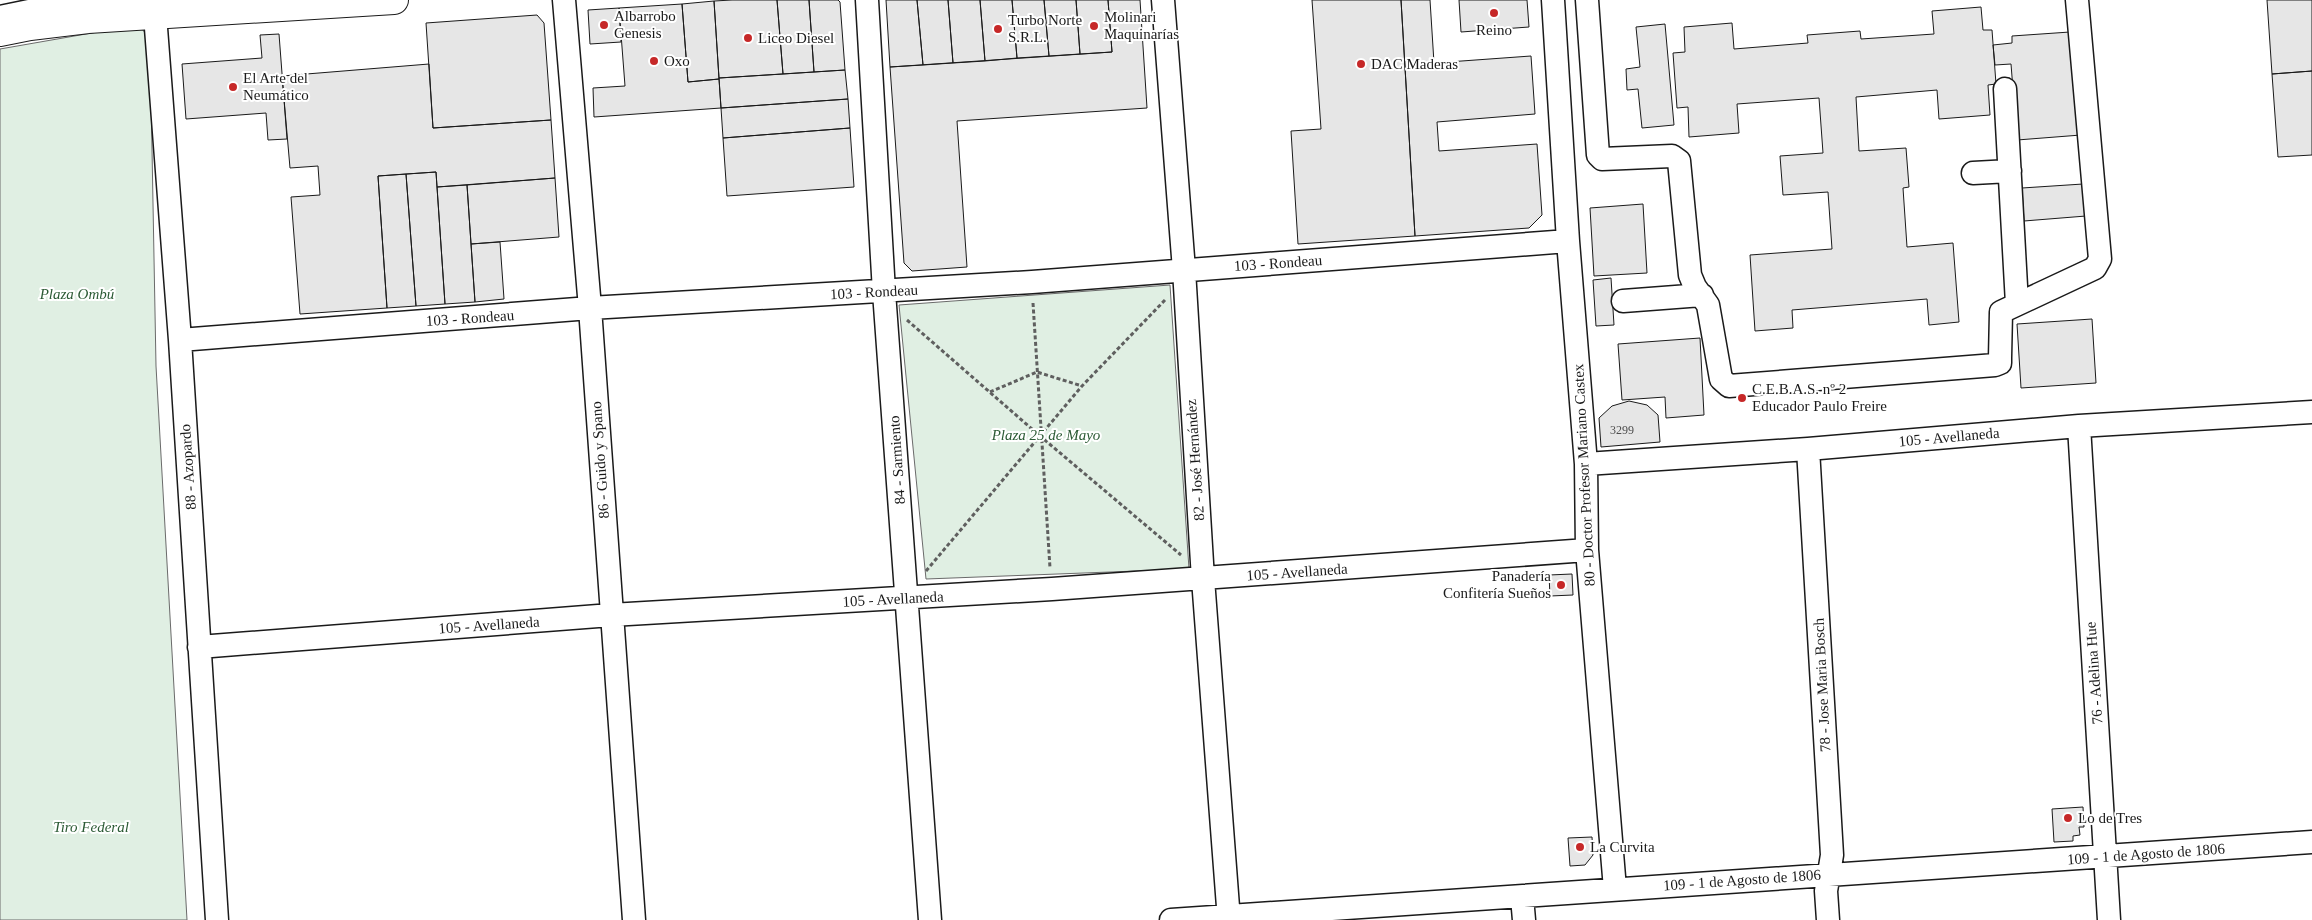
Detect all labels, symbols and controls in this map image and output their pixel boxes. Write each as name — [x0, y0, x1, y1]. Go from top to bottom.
marker: Reino — [1488, 7, 1500, 19]
place label: Albarrobo Genesis — [614, 8, 676, 41]
place label: Molinari Maquinarías — [1104, 9, 1179, 42]
place label: Turbo Norte S.R.L. — [1008, 12, 1082, 45]
marker: Albarrobo Genesis — [598, 19, 610, 31]
marker: Molinari Maquinarías — [1088, 20, 1100, 32]
place label: Reino — [1476, 22, 1512, 38]
marker: Turbo Norte S.R.L. — [992, 23, 1004, 35]
place label: Liceo Diesel — [758, 30, 834, 46]
marker: Liceo Diesel — [742, 32, 754, 44]
place label: Oxo — [664, 53, 690, 69]
marker: Oxo — [648, 55, 660, 67]
place label: DAC Maderas — [1371, 56, 1458, 72]
marker: DAC Maderas — [1355, 58, 1367, 70]
place label: El Arte del Neumático — [243, 70, 309, 103]
marker: El Arte del Neumático — [227, 81, 239, 93]
street label: 103 - Rondeau — [1233, 252, 1323, 274]
street label: 103 - Rondeau — [829, 282, 919, 302]
park label: Plaza Ombú — [39, 286, 115, 302]
street label: 103 - Rondeau — [425, 307, 515, 329]
street label: 80 - Doctor Profesor Mariano Castex — [1570, 363, 1598, 587]
place label: C.E.B.A.S. nº 2 Educador Paulo Freire — [1752, 381, 1887, 414]
marker: C.E.B.A.S. nº 2 Educador Paulo Freire — [1736, 392, 1748, 404]
street label: 82 - José Hernández — [1183, 398, 1207, 521]
street label: 86 - Guido y Spano — [588, 401, 612, 519]
street label: 84 - Sarmiento — [886, 415, 908, 505]
house number: 3299 — [1610, 423, 1634, 437]
street label: 88 - Azopardo — [177, 424, 199, 510]
street label: 105 - Avellaneda — [1898, 425, 2001, 449]
park label: Plaza 25 de Mayo — [991, 427, 1101, 443]
street label: 105 - Avellaneda — [1246, 560, 1348, 584]
place label: Panadería Confitería Sueños — [1443, 568, 1551, 601]
marker: Panadería Confitería Sueños — [1555, 579, 1567, 591]
street label: 105 - Avellaneda — [842, 588, 944, 610]
street label: 105 - Avellaneda — [438, 613, 540, 637]
street label: 78 - Jose Maria Bosch — [1810, 617, 1833, 752]
street label: 76 - Adelina Hue — [2082, 621, 2106, 725]
place label: Lo de Tres — [2078, 810, 2142, 826]
marker: Lo de Tres — [2062, 812, 2074, 824]
park label: Tiro Federal — [53, 819, 129, 835]
place label: La Curvita — [1590, 839, 1655, 855]
street label: 109 - 1 de Agosto de 1806 — [2066, 840, 2226, 868]
marker: La Curvita — [1574, 841, 1586, 853]
street label: 109 - 1 de Agosto de 1806 — [1662, 866, 1822, 894]

